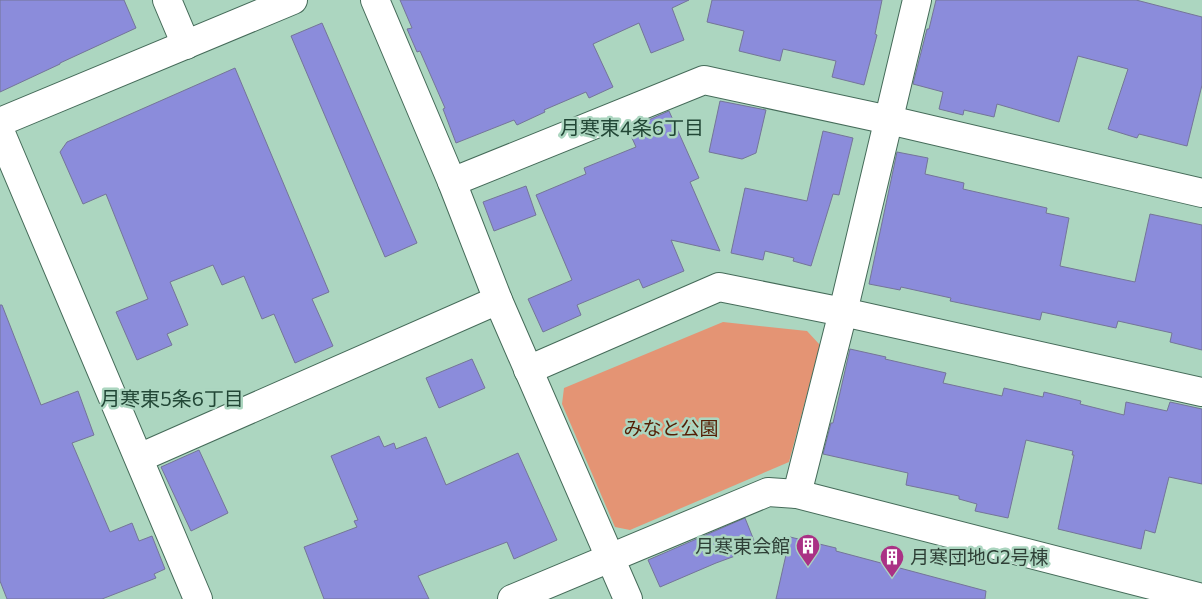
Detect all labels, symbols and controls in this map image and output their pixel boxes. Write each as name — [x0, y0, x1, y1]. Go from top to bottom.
district label: 月寒東4条6丁目 — [560, 115, 704, 139]
district label: 月寒東5条6丁目 — [100, 386, 244, 410]
park label: みなと公園 — [623, 416, 719, 439]
building icon: 月寒東会館 — [795, 533, 821, 567]
place label: 月寒東会館 — [695, 534, 790, 557]
building icon: 月寒団地G2号棟 — [879, 544, 905, 578]
place label: 月寒団地G2号棟 — [910, 545, 1048, 568]

